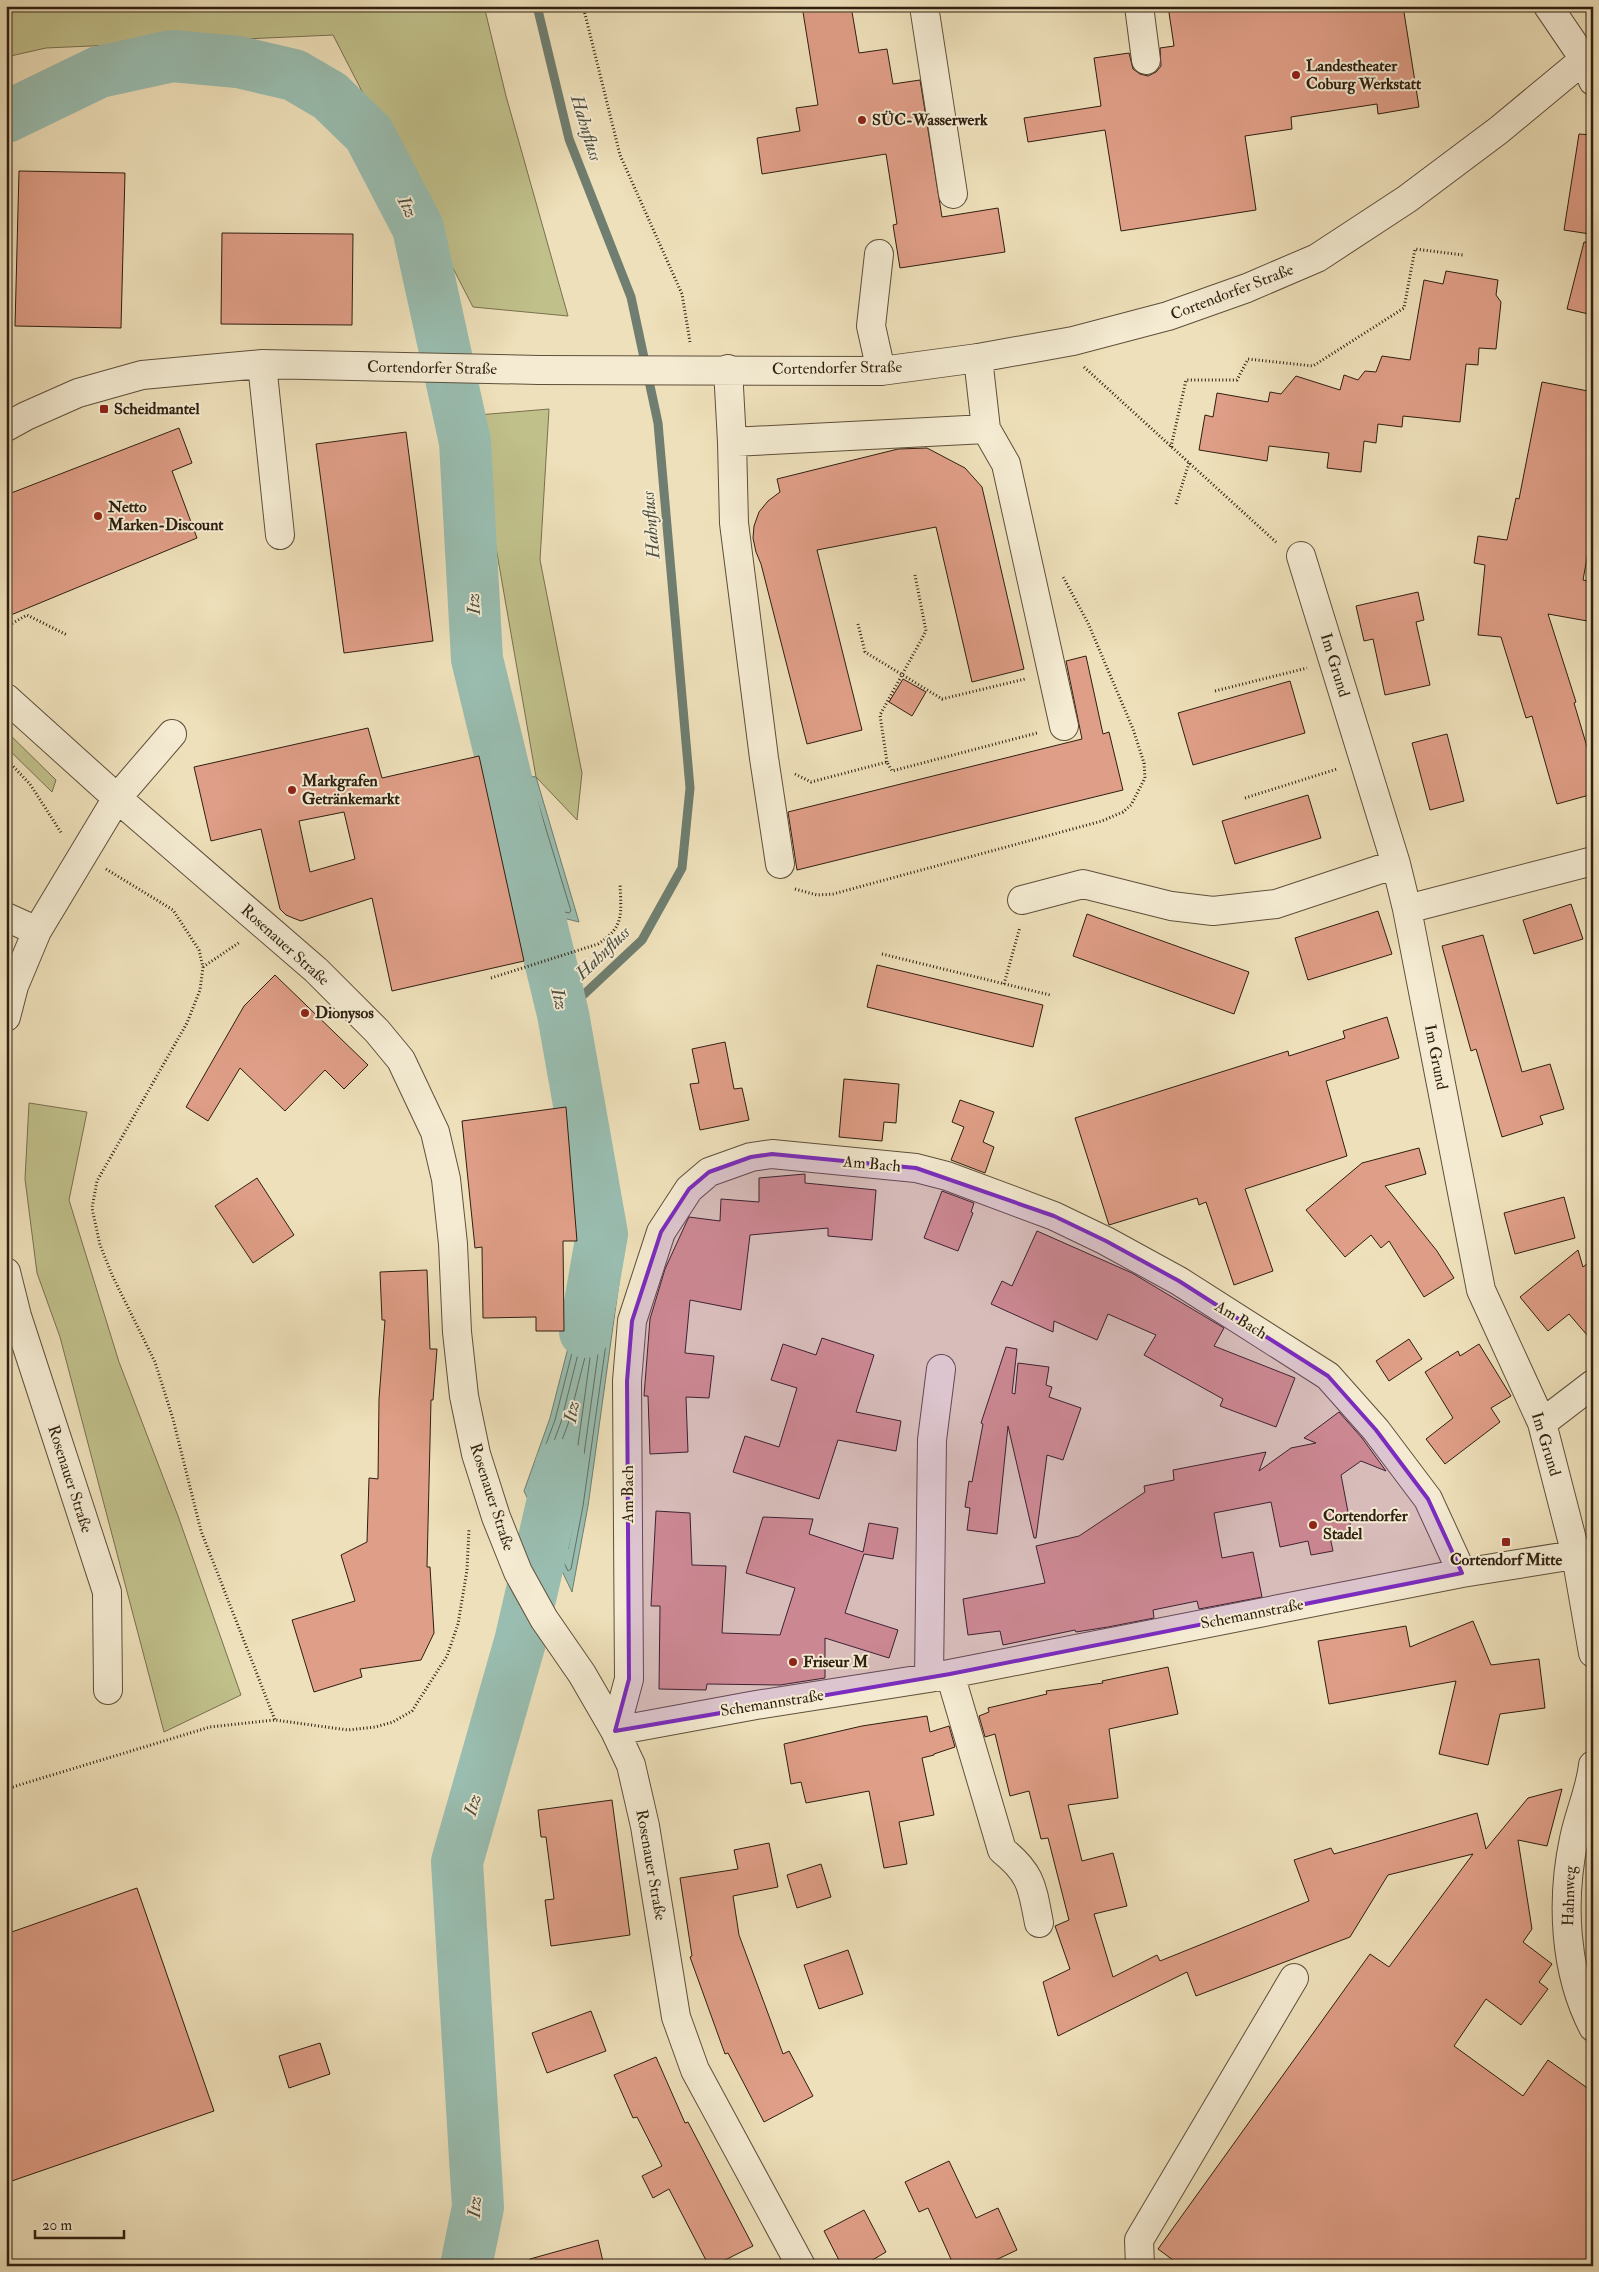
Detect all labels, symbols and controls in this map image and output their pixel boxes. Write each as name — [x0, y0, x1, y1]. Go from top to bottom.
place label: Landestheater Coburg Werkstatt — [1306, 56, 1422, 95]
marker: Landestheater Coburg Werkstatt — [1290, 69, 1302, 81]
water label: Hahnfluss — [565, 91, 607, 165]
place label: SÜC-Wasserwerk — [872, 110, 988, 130]
marker: SÜC-Wasserwerk — [856, 114, 868, 126]
water label: Itz — [391, 191, 422, 222]
street label: Cortendorfer Straße — [1168, 259, 1297, 325]
street label: Cortendorfer Straße — [367, 357, 498, 379]
street label: Cortendorfer Straße — [772, 357, 903, 379]
place label: Scheidmantel — [114, 399, 201, 419]
marker: Scheidmantel — [98, 403, 110, 415]
water label: Hahnfluss — [637, 489, 665, 561]
place label: Netto Marken-Discount — [107, 497, 224, 535]
marker: Netto Marken-Discount — [92, 510, 104, 522]
water label: Itz — [462, 593, 486, 616]
street label: Im Grund — [1316, 631, 1354, 700]
place label: Markgrafen Getränkemarkt — [301, 771, 401, 809]
marker: Markgrafen Getränkemarkt — [286, 784, 298, 796]
street label: Rosenauer Straße — [237, 900, 334, 990]
water label: Hahnfluss — [570, 921, 636, 985]
water label: Itz — [545, 985, 573, 1012]
place label: Dionysos — [315, 1003, 374, 1024]
marker: Dionysos — [299, 1007, 311, 1019]
street label: Im Grund — [1420, 1023, 1452, 1091]
street label: Am Bach — [841, 1151, 902, 1177]
street label: Am Bach — [1210, 1296, 1271, 1344]
water label: Itz — [559, 1400, 585, 1425]
street label: Im Grund — [1527, 1410, 1565, 1479]
street label: Rosenauer Straße — [43, 1423, 97, 1536]
street label: Rosenauer Straße — [465, 1441, 519, 1554]
street label: Am Bach — [618, 1464, 638, 1524]
place label: Cortendorfer Stadel — [1323, 1506, 1409, 1544]
marker: Cortendorfer Stadel — [1307, 1519, 1319, 1531]
marker: Cortendorf Mitte — [1500, 1536, 1512, 1548]
place label: Cortendorf Mitte — [1450, 1550, 1562, 1570]
street label: Schemannstraße — [1199, 1594, 1305, 1634]
place label: Friseur M — [803, 1652, 869, 1672]
marker: Friseur M — [787, 1656, 799, 1668]
street label: Schemannstraße — [719, 1685, 825, 1721]
water label: Itz — [459, 1791, 487, 1819]
street label: Rosenauer Straße — [631, 1808, 671, 1922]
street label: Hahnweg — [1558, 1864, 1580, 1927]
water label: Itz — [463, 2195, 487, 2220]
scale bar — [35, 2207, 124, 2239]
text: 20 m — [42, 2216, 72, 2235]

